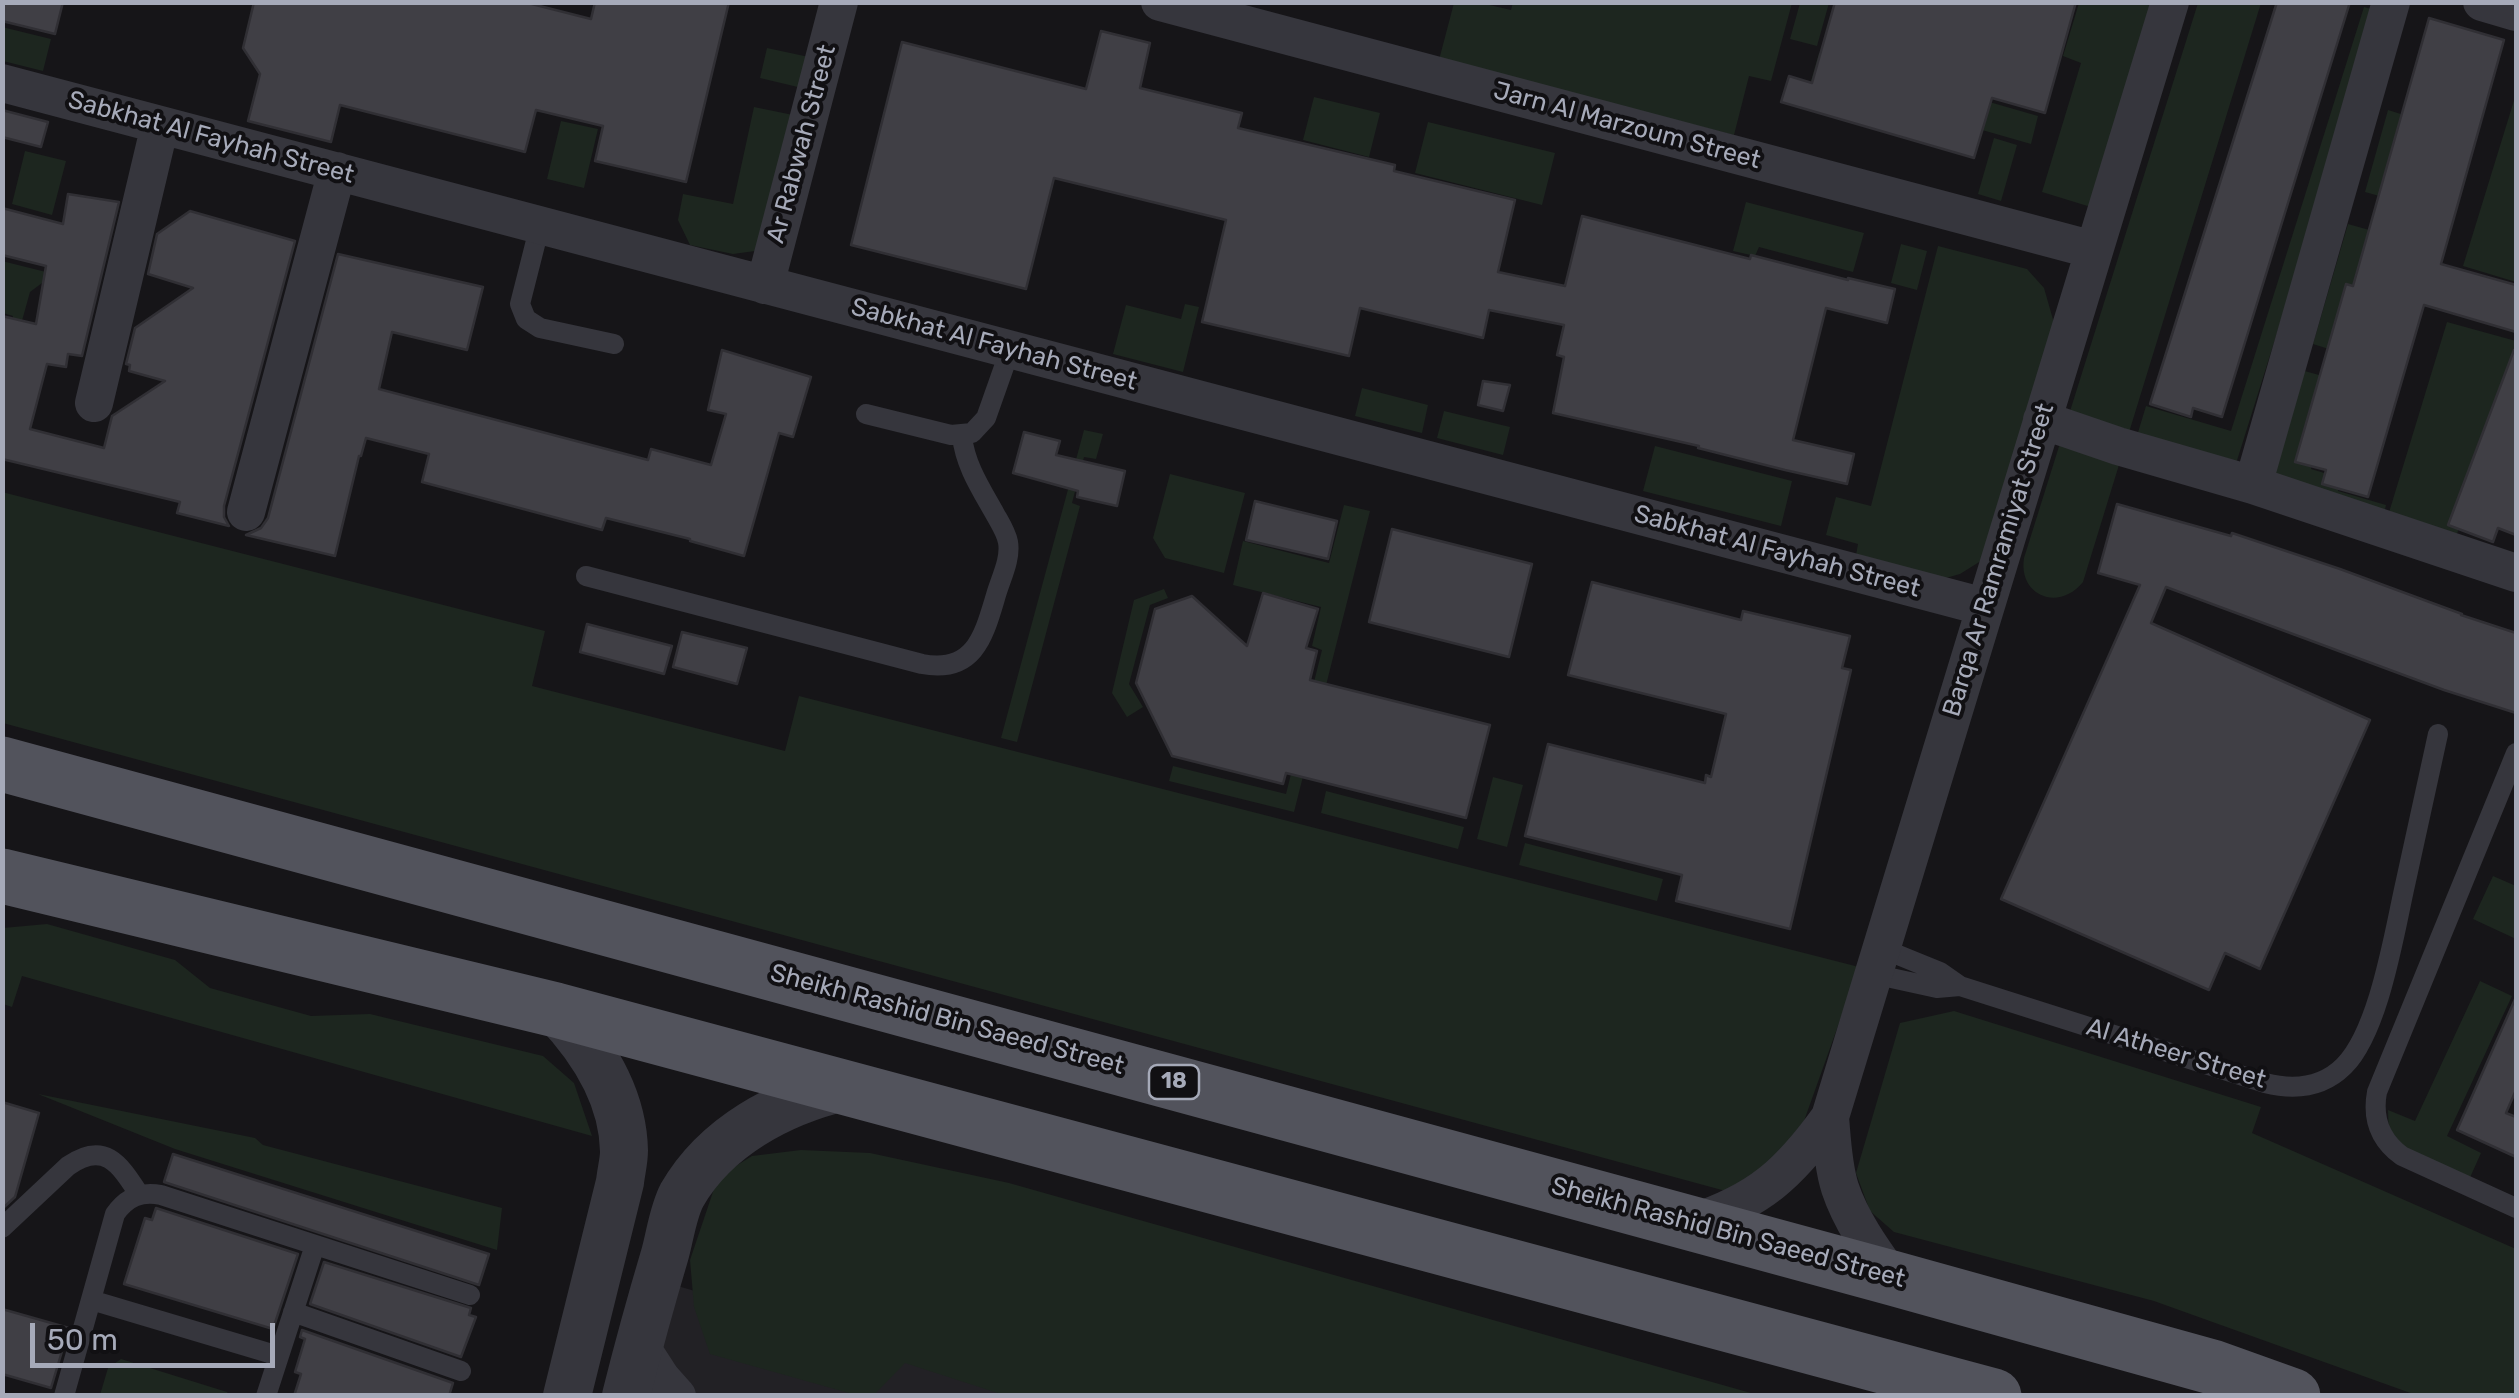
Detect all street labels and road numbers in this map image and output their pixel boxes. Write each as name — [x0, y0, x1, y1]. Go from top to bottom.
street label: Ar Rabwah Street — [761, 42, 843, 246]
street label: Jarn Al Marzoum Street — [1490, 76, 1764, 176]
street label: Sabkhat Al Fayhah Street — [65, 85, 357, 191]
street label: Sabkhat Al Fayhah Street — [848, 292, 1140, 398]
street label: Barqa Ar Ramramiyat Street — [1937, 400, 2061, 720]
street label: Sabkhat Al Fayhah Street — [1631, 499, 1923, 605]
street label: Sheikh Rashid Bin Saeed Street — [767, 958, 1127, 1082]
street label: Al Atheer Street — [2083, 1012, 2269, 1096]
road number: 18 — [1149, 1065, 1199, 1099]
street label: Sheikh Rashid Bin Saeed Street — [1548, 1171, 1908, 1295]

